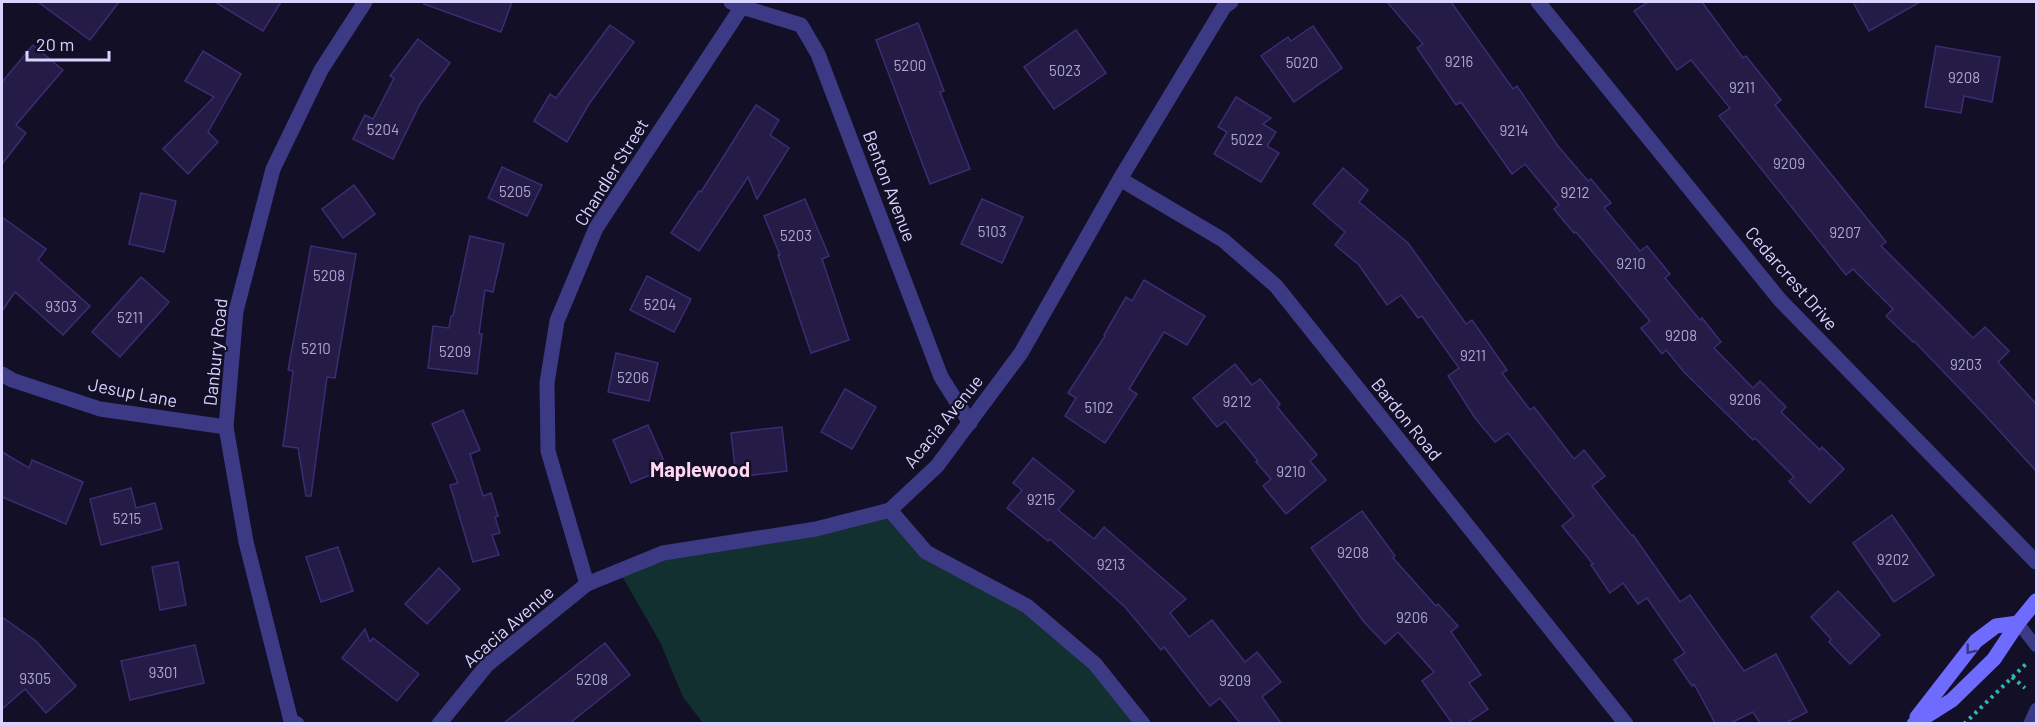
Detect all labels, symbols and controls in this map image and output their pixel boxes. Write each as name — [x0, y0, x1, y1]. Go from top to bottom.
scale bar — [27, 24, 110, 62]
text: 20 m — [36, 33, 74, 55]
house number: 9216 — [1445, 52, 1473, 70]
house number: 5020 — [1286, 53, 1318, 71]
house number: 5200 — [894, 56, 926, 74]
house number: 5023 — [1049, 61, 1081, 79]
house number: 9208 — [1948, 68, 1980, 86]
house number: 9211 — [1729, 78, 1755, 96]
street label: Chandler Street — [569, 114, 653, 230]
house number: 5204 — [367, 120, 399, 138]
house number: 9214 — [1499, 121, 1529, 139]
street label: Benton Avenue — [859, 127, 921, 245]
house number: 5022 — [1231, 130, 1263, 148]
house number: 9209 — [1773, 154, 1805, 172]
house number: 5205 — [499, 182, 531, 200]
house number: 9212 — [1561, 183, 1589, 201]
house number: 5103 — [978, 222, 1006, 240]
street label: Cedarcrest Drive — [1741, 222, 1843, 334]
house number: 9207 — [1829, 223, 1861, 241]
house number: 5203 — [780, 226, 812, 244]
house number: 9210 — [1616, 254, 1646, 272]
house number: 5208 — [313, 266, 345, 284]
house number: 5204 — [644, 295, 676, 313]
house number: 9303 — [45, 297, 77, 315]
street label: Danbury Road — [198, 297, 232, 407]
house number: 5211 — [117, 308, 143, 326]
house number: 9208 — [1665, 326, 1697, 344]
house number: 5210 — [301, 339, 331, 357]
house number: 5209 — [439, 342, 471, 360]
house number: 9211 — [1460, 346, 1486, 364]
house number: 9203 — [1950, 355, 1982, 373]
house number: 5206 — [617, 368, 649, 386]
street label: Acacia Avenue — [899, 370, 987, 472]
street label: Jesup Lane — [87, 373, 179, 411]
street label: Bardon Road — [1367, 373, 1447, 465]
house number: 9206 — [1729, 390, 1761, 408]
house number: 9212 — [1223, 392, 1251, 410]
house number: 5102 — [1084, 398, 1114, 416]
district label: Maplewood — [650, 457, 750, 481]
house number: 9210 — [1276, 462, 1306, 480]
house number: 9215 — [1027, 490, 1055, 508]
house number: 5215 — [113, 509, 141, 527]
house number: 9208 — [1337, 543, 1369, 561]
house number: 9202 — [1877, 550, 1909, 568]
house number: 9213 — [1097, 555, 1125, 573]
street label: Acacia Avenue — [458, 581, 558, 671]
house number: 9206 — [1396, 608, 1428, 626]
one-way arrow — [1966, 643, 1977, 654]
house number: 9301 — [149, 663, 177, 681]
house number: 9305 — [19, 669, 51, 687]
house number: 5208 — [576, 670, 608, 688]
house number: 9209 — [1219, 671, 1251, 689]

